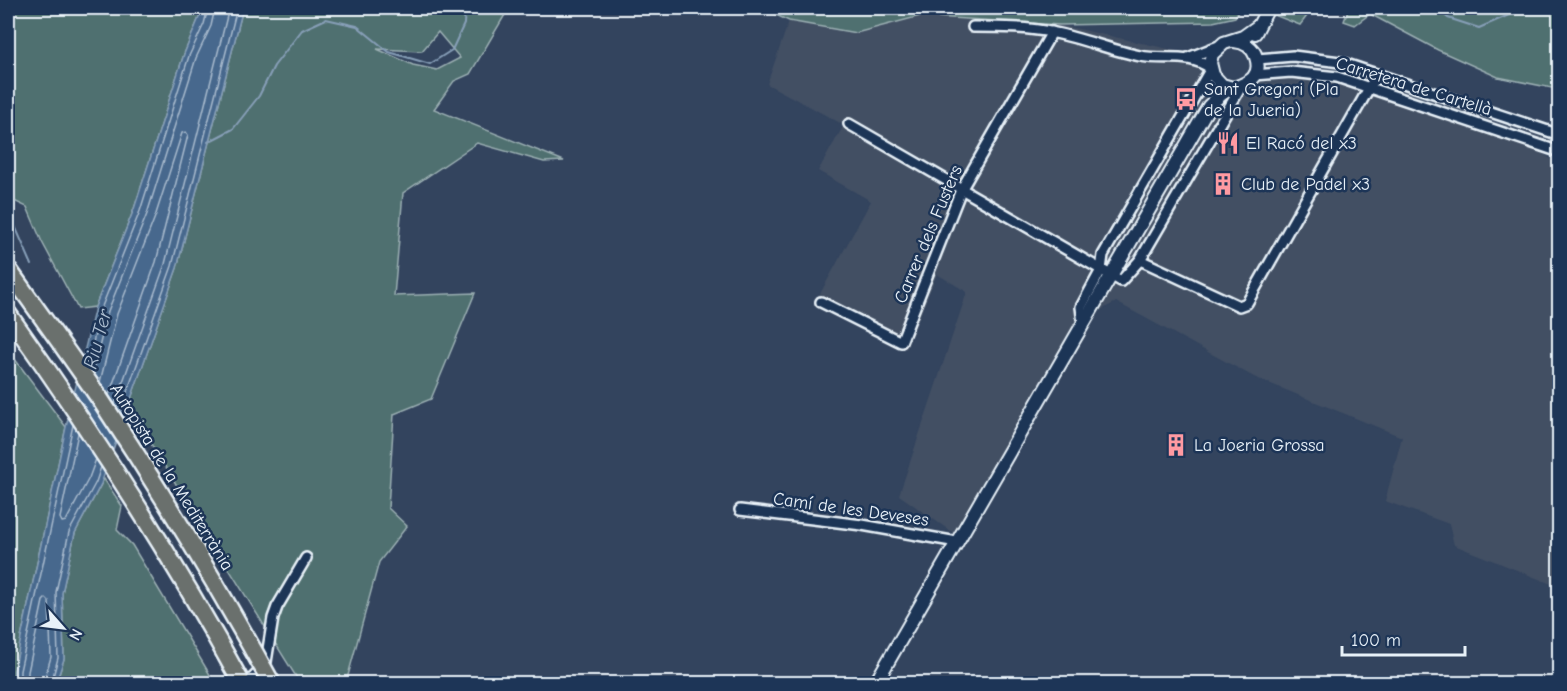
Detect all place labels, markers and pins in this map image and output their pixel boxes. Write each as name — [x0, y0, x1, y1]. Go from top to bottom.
place label: Sant Gregori (Pla de la Jueria) — [1204, 79, 1339, 121]
bus stop icon: Sant Gregori (Pla de la Jueria) — [1173, 86, 1199, 112]
restaurant icon: El Racó del x3 — [1215, 130, 1241, 156]
place label: El Racó del x3 — [1246, 133, 1357, 154]
building icon: Club de Padel x3 — [1210, 171, 1236, 197]
place label: Club de Padel x3 — [1241, 174, 1370, 195]
building icon: La Joeria Grossa — [1163, 432, 1189, 458]
place label: La Joeria Grossa — [1194, 435, 1325, 456]

